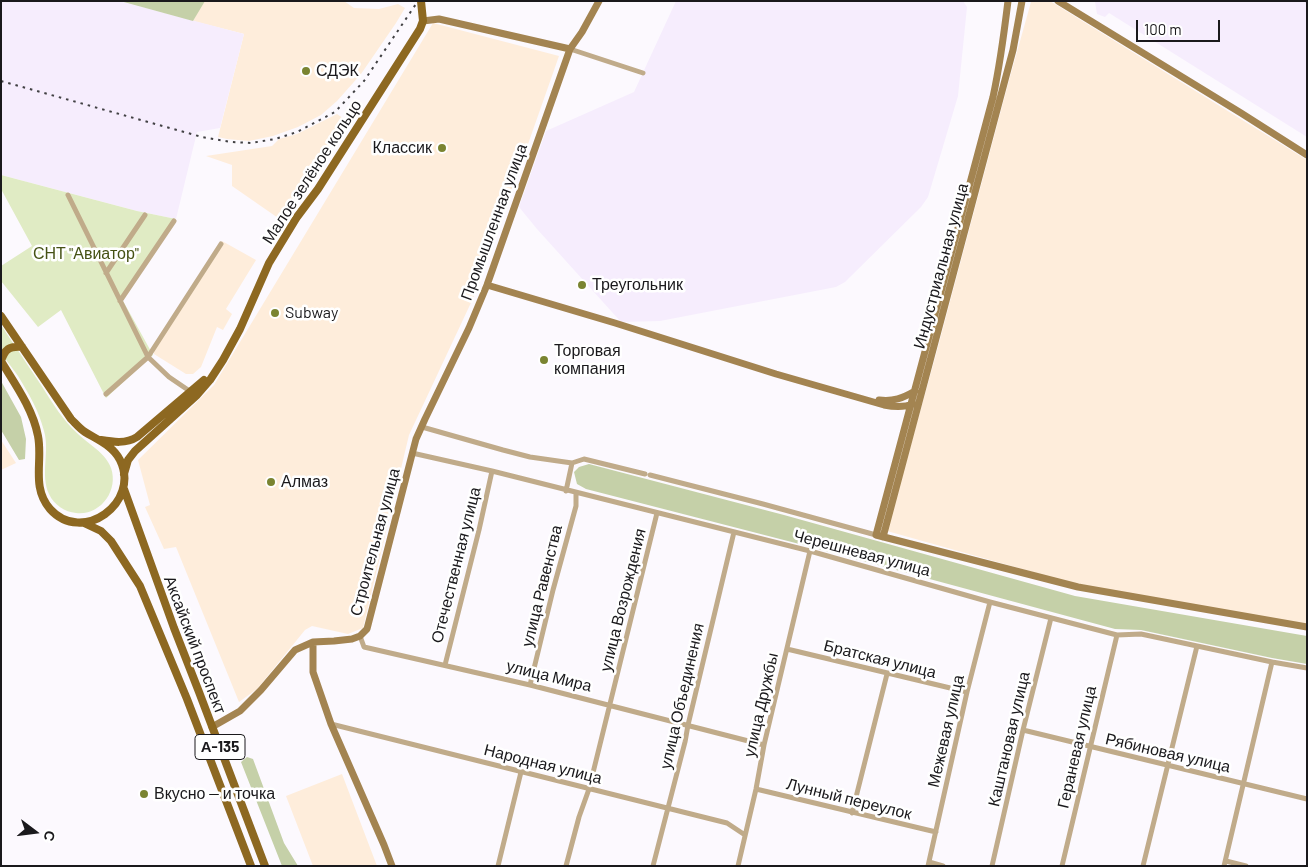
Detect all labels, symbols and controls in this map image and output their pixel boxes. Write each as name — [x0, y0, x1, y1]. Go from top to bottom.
scale bar — [1138, 10, 1222, 42]
text: 100 m — [1144, 20, 1182, 38]
place label: СДЭК — [316, 61, 359, 81]
marker: СДЭК — [300, 65, 312, 77]
street label: Малое зелёное кольцо — [258, 96, 366, 248]
place label: Классик — [373, 138, 432, 158]
street label: Промышленная улица — [457, 141, 531, 303]
marker: Классик — [436, 142, 448, 154]
street label: Индустриальная улица — [910, 181, 972, 351]
park label: СНТ "Авиатор" — [33, 244, 139, 264]
place label: Треугольник — [592, 275, 683, 295]
marker: Треугольник — [576, 279, 588, 291]
place label: Subway — [285, 303, 338, 323]
marker: Subway — [269, 307, 281, 319]
place label: Торговая компания — [554, 341, 625, 379]
marker: Торговая компания — [538, 354, 550, 366]
street label: Строительная улица — [346, 466, 404, 618]
place label: Алмаз — [281, 472, 328, 492]
marker: Алмаз — [265, 476, 277, 488]
street label: Отечественная улица — [427, 485, 485, 645]
street label: улица Равенства — [518, 523, 566, 649]
street label: Черешневая улица — [791, 525, 933, 581]
street label: улица Возрождения — [596, 526, 650, 674]
street label: Аксайский проспект — [160, 573, 230, 717]
street label: улица Объединения — [656, 621, 708, 771]
street label: Братская улица — [822, 636, 938, 682]
street label: улица Дружбы — [740, 651, 782, 759]
street label: улица Мира — [504, 656, 594, 696]
street label: Каштановая улица — [984, 670, 1034, 808]
street label: Межевая улица — [924, 673, 968, 789]
street label: Гераневая улица — [1054, 684, 1100, 810]
street label: Рябиновая улица — [1104, 729, 1232, 777]
road number: А-135 — [195, 734, 245, 760]
street label: Народная улица — [482, 740, 604, 788]
street label: Лунный переулок — [784, 774, 914, 824]
place label: Вкусно — и точка — [154, 784, 275, 804]
marker: Вкусно — и точка — [138, 788, 150, 800]
north arrow — [10, 807, 60, 857]
text: С — [40, 829, 59, 843]

